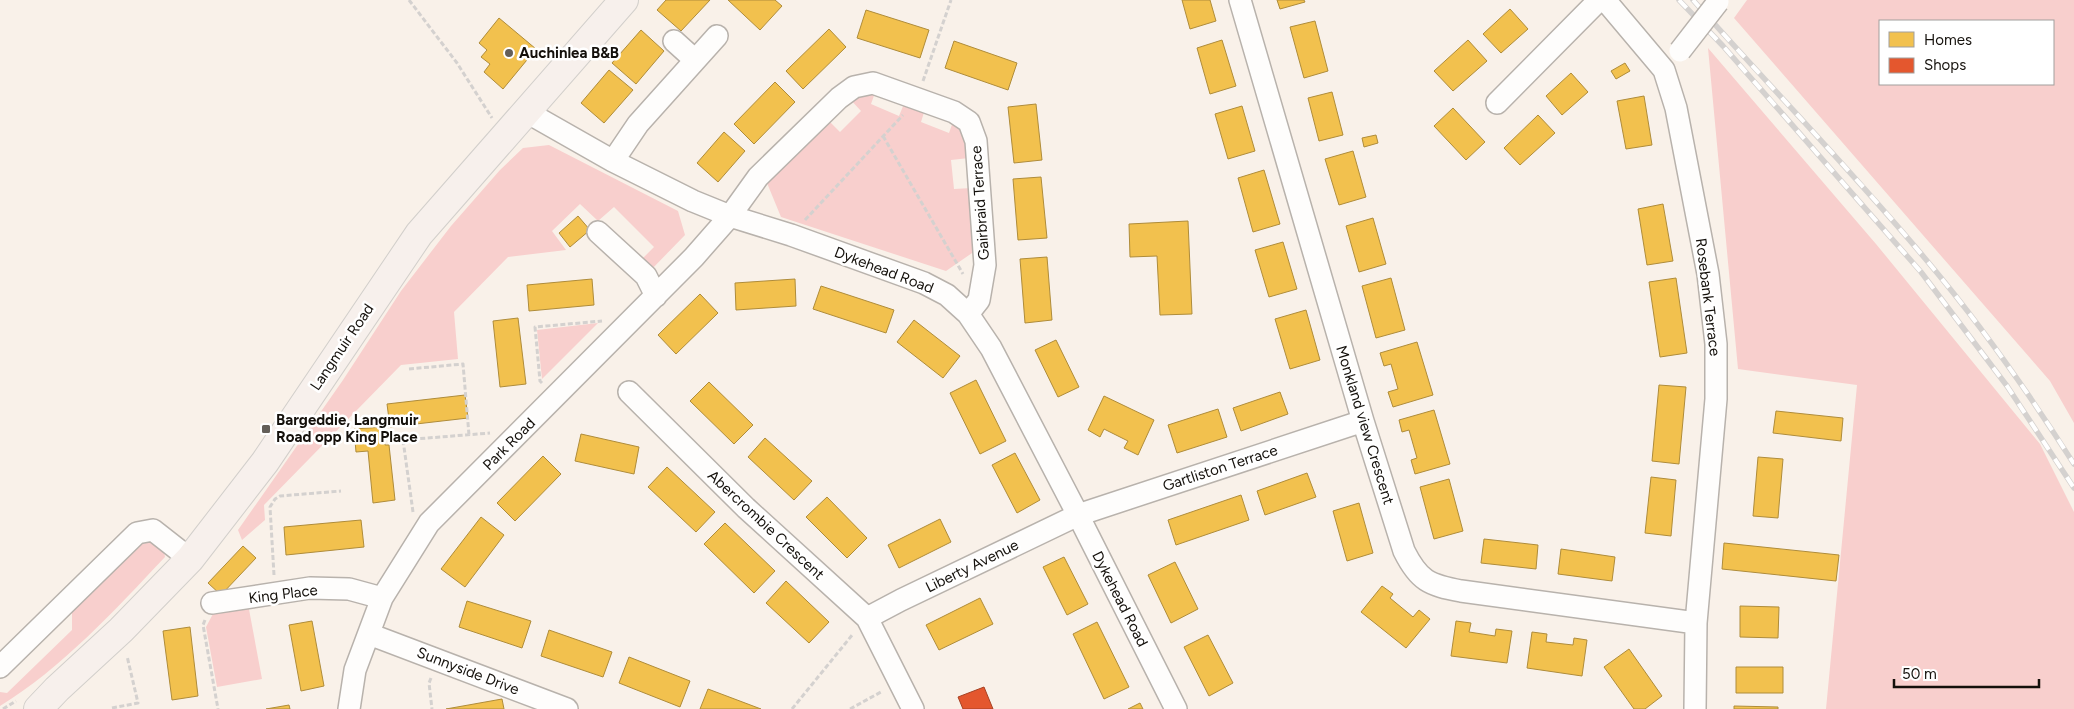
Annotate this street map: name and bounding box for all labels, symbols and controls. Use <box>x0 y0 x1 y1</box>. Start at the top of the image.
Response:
legend <box>1879 20 2054 85</box>
text: Homes <box>1924 31 1972 49</box>
place label: Auchinlea B&B <box>519 44 619 62</box>
marker: Auchinlea B&B <box>503 47 515 59</box>
text: Shops <box>1924 56 1966 74</box>
street label: Gairbraid Terrace <box>967 145 993 261</box>
street label: Rosebank Terrace <box>1692 237 1724 357</box>
street label: Dykehead Road <box>832 243 936 297</box>
street label: Langmuir Road <box>306 300 378 394</box>
street label: Monkland view Crescent <box>1332 343 1398 507</box>
place label: Bargeddie, Langmuir Road opp King Place <box>276 411 419 446</box>
street label: Park Road <box>479 414 539 474</box>
marker: Bargeddie, Langmuir Road opp King Place <box>260 423 272 435</box>
street label: Gartliston Terrace <box>1160 441 1280 495</box>
street label: Abercrombie Crescent <box>704 466 828 584</box>
street label: Liberty Avenue <box>923 536 1021 596</box>
street label: Dykehead Road <box>1088 548 1152 650</box>
street label: King Place <box>247 581 319 607</box>
street label: Sunnyside Drive <box>414 643 522 699</box>
scale bar <box>1894 656 2039 688</box>
text: 50 m <box>1902 665 1937 683</box>

